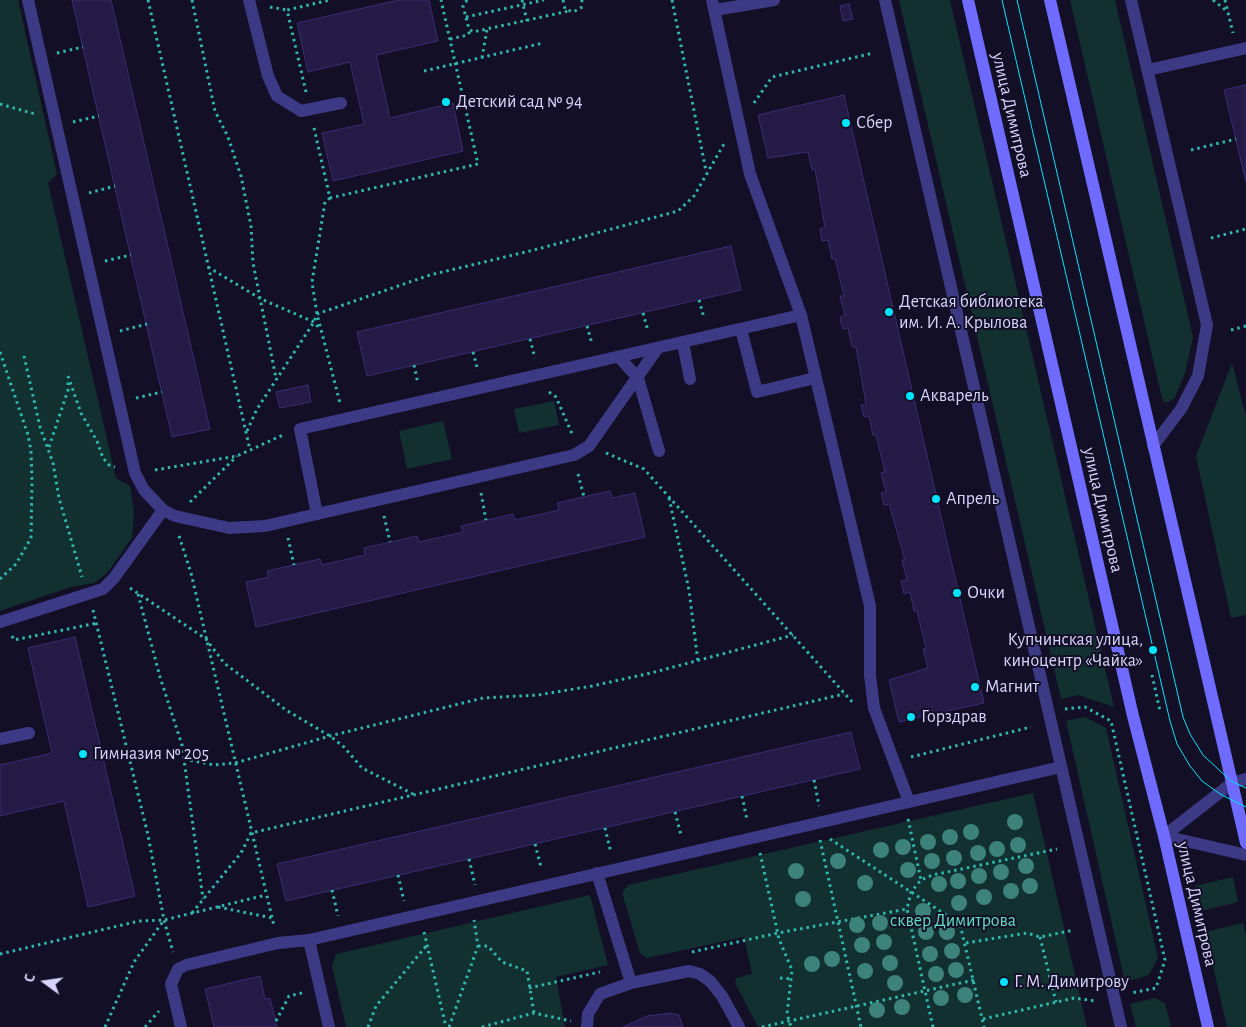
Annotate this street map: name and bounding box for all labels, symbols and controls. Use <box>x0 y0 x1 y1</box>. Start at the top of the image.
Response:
street label: улица Димитрова <box>987 50 1037 180</box>
place label: Детский сад № 94 <box>456 91 583 113</box>
marker: Детский сад № 94 <box>440 96 452 108</box>
place label: Сбер <box>856 112 893 134</box>
marker: Сбер <box>840 117 852 129</box>
place label: Детская библиотека им. И. А. Крылова <box>899 291 1044 334</box>
marker: Детская библиотека им. И. А. Крылова <box>883 306 895 318</box>
place label: Акварель <box>920 385 989 407</box>
marker: Акварель <box>904 390 916 402</box>
street label: улица Димитрова <box>1078 445 1128 575</box>
place label: Апрель <box>946 488 999 510</box>
marker: Апрель <box>930 493 942 505</box>
place label: Очки <box>967 582 1005 604</box>
marker: Очки <box>951 587 963 599</box>
place label: Купчинская улица, киноцентр «Чайка» <box>1003 629 1143 672</box>
marker: Купчинская улица, киноцентр «Чайка» <box>1147 644 1159 656</box>
place label: Магнит <box>985 676 1039 698</box>
marker: Магнит <box>969 681 981 693</box>
place label: Горздрав <box>921 706 987 728</box>
marker: Горздрав <box>905 711 917 723</box>
place label: Гимназия № 205 <box>93 743 209 765</box>
marker: Гимназия № 205 <box>77 748 89 760</box>
street label: улица Димитрова <box>1172 839 1222 969</box>
park label: сквер Димитрова <box>890 910 1016 932</box>
north arrow <box>20 957 70 1007</box>
place label: Г. М. Димитрову <box>1014 971 1129 993</box>
text: С <box>23 973 38 984</box>
marker: Г. М. Димитрову <box>998 976 1010 988</box>

